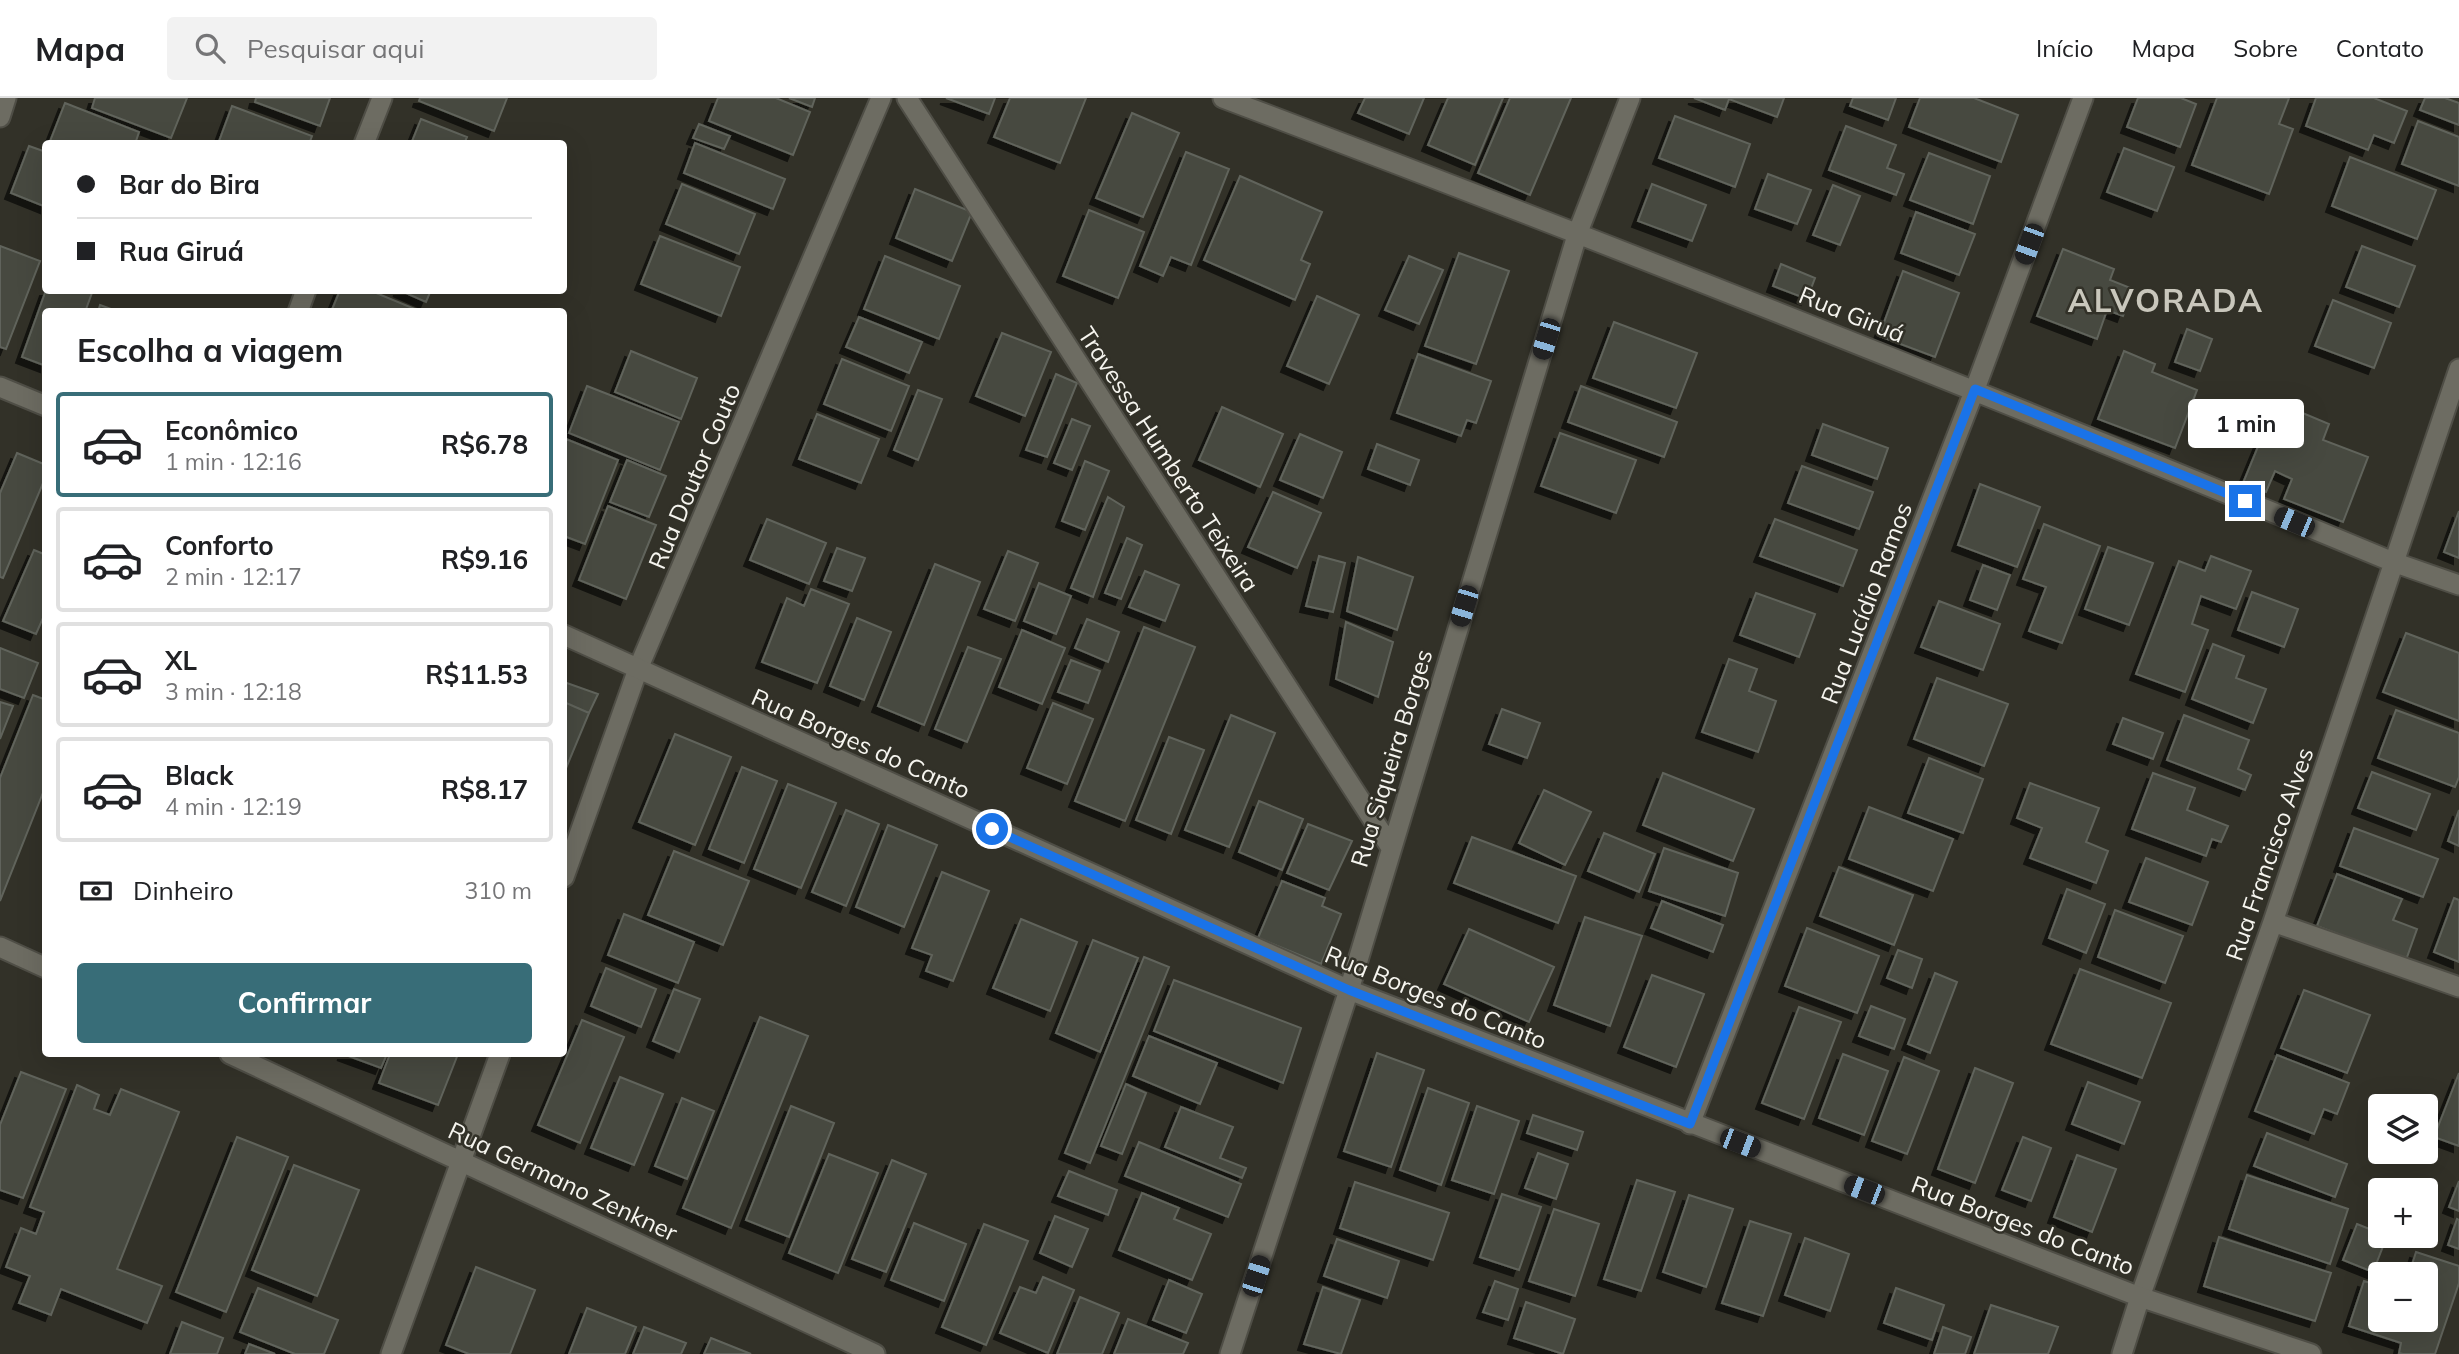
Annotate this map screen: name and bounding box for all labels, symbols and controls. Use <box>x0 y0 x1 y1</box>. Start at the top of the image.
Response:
search box <box>167 17 657 80</box>
text: Mapa <box>35 28 125 69</box>
icon: search <box>191 29 229 67</box>
text: Pesquisar aqui <box>247 32 424 65</box>
text: Início <box>2036 33 2093 63</box>
text: Mapa <box>2131 33 2195 63</box>
text: Sobre <box>2233 33 2298 63</box>
text: Contato <box>2336 33 2424 63</box>
text: Bar do Bira <box>119 168 260 201</box>
car <box>2012 221 2047 267</box>
text: Rua Giruá <box>119 235 244 268</box>
street label: Rua Giruá <box>1795 279 1909 349</box>
district label: ALVORADA <box>2068 280 2264 320</box>
car <box>1530 316 1563 362</box>
street label: Travessa Humberto Teixeira <box>1072 321 1266 597</box>
text: Escolha a viagem <box>77 330 343 370</box>
street label: Rua Doutor Couto <box>641 379 747 573</box>
callout: 1 min <box>2187 400 2303 448</box>
text: 1 min <box>2216 409 2276 438</box>
icon: car <box>81 413 144 476</box>
text: Econômico <box>165 414 298 447</box>
text: R$6.78 <box>441 428 528 461</box>
text: 1 min · 12:16 <box>165 447 302 476</box>
route end <box>2229 485 2261 517</box>
street label: Rua Lucídio Ramos <box>1814 498 1918 708</box>
car <box>2271 504 2318 540</box>
icon: car <box>81 528 144 591</box>
text: Conforto <box>165 529 274 562</box>
text: R$9.16 <box>441 543 528 576</box>
text: 2 min · 12:17 <box>165 562 302 591</box>
car <box>1448 583 1481 629</box>
icon: car <box>81 643 144 706</box>
text: XL <box>165 644 197 677</box>
street label: Rua Siqueira Borges <box>1344 646 1438 870</box>
text: R$11.53 <box>425 658 528 691</box>
text: 3 min · 12:18 <box>165 677 302 706</box>
street label: Rua Borges do Canto <box>747 681 975 805</box>
street label: Rua Francisco Alves <box>2218 743 2320 965</box>
icon: car <box>81 758 144 821</box>
text: Black <box>165 759 233 792</box>
text: R$8.17 <box>441 773 528 806</box>
text: 4 min · 12:19 <box>165 792 302 821</box>
route start <box>976 813 1008 845</box>
icon: cash <box>77 872 115 910</box>
text: Dinheiro <box>133 874 234 907</box>
text: 310 m <box>464 876 532 905</box>
street label: Rua Borges do Canto <box>1321 939 1551 1055</box>
button: Confirmar <box>77 963 532 1043</box>
map controls <box>2368 1094 2438 1332</box>
button: layers <box>2368 1094 2438 1164</box>
street label: Rua Germano Zenkner <box>444 1115 683 1247</box>
car <box>1717 1126 1764 1160</box>
street label: Rua Borges do Canto <box>1907 1169 2139 1281</box>
car <box>1841 1173 1888 1207</box>
button: + <box>2368 1178 2438 1248</box>
car <box>1240 1253 1273 1299</box>
button: − <box>2368 1262 2438 1332</box>

